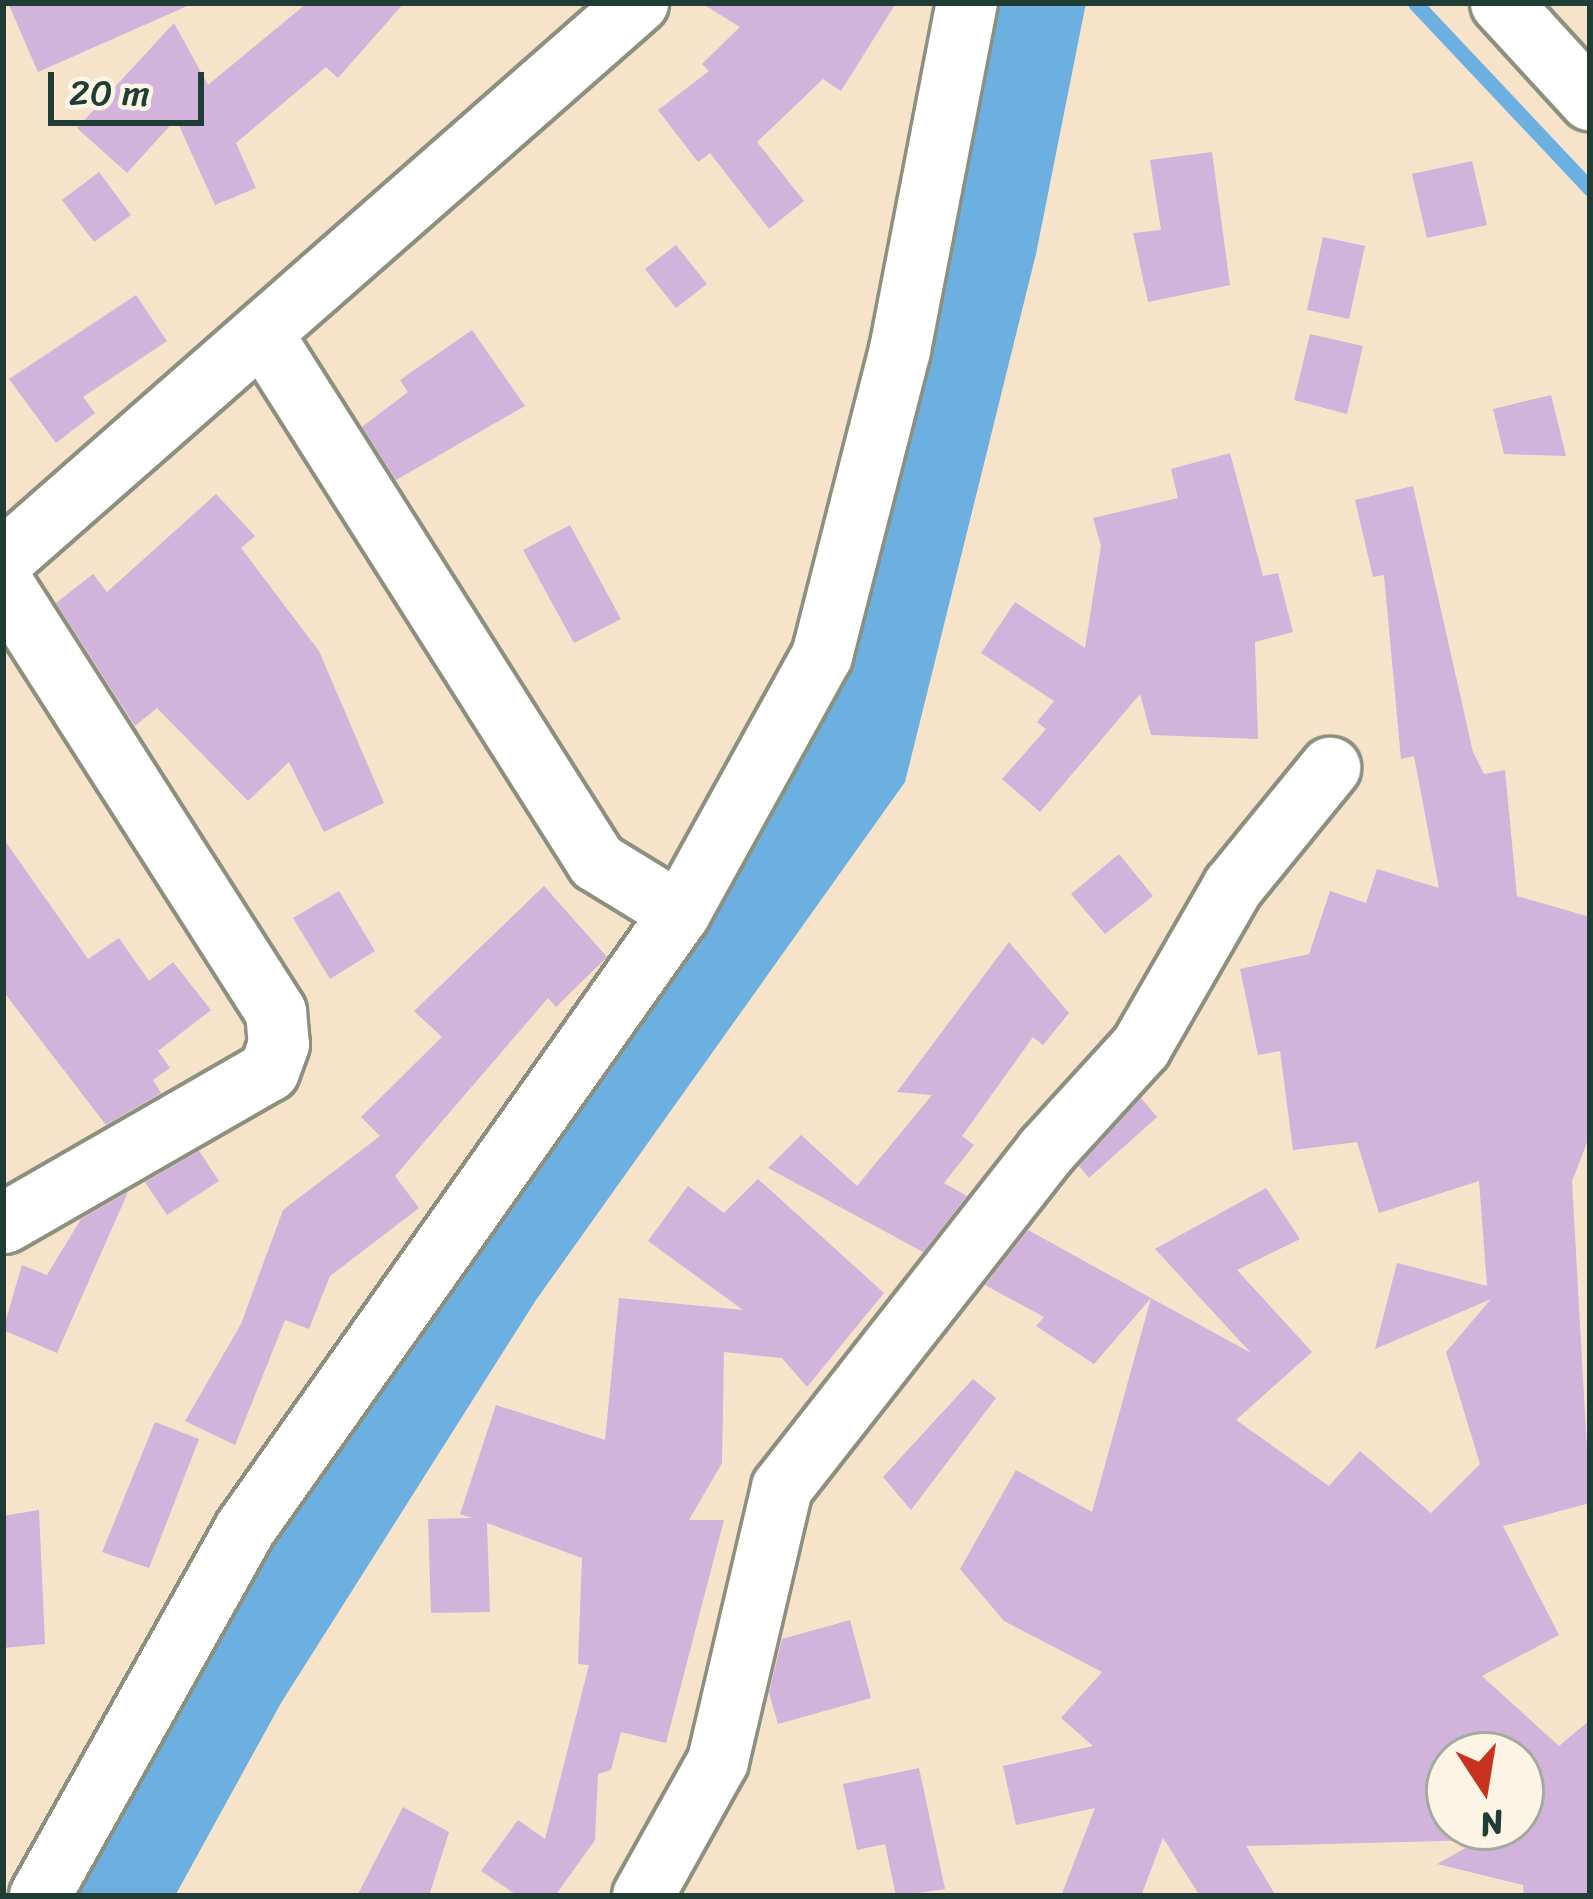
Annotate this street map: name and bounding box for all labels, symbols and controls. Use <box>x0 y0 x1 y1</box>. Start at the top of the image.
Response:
scale bar <box>54 48 210 122</box>
text: 20 m <box>69 61 150 125</box>
north arrow <box>1425 1731 1545 1851</box>
text: N <box>1475 1793 1509 1854</box>

